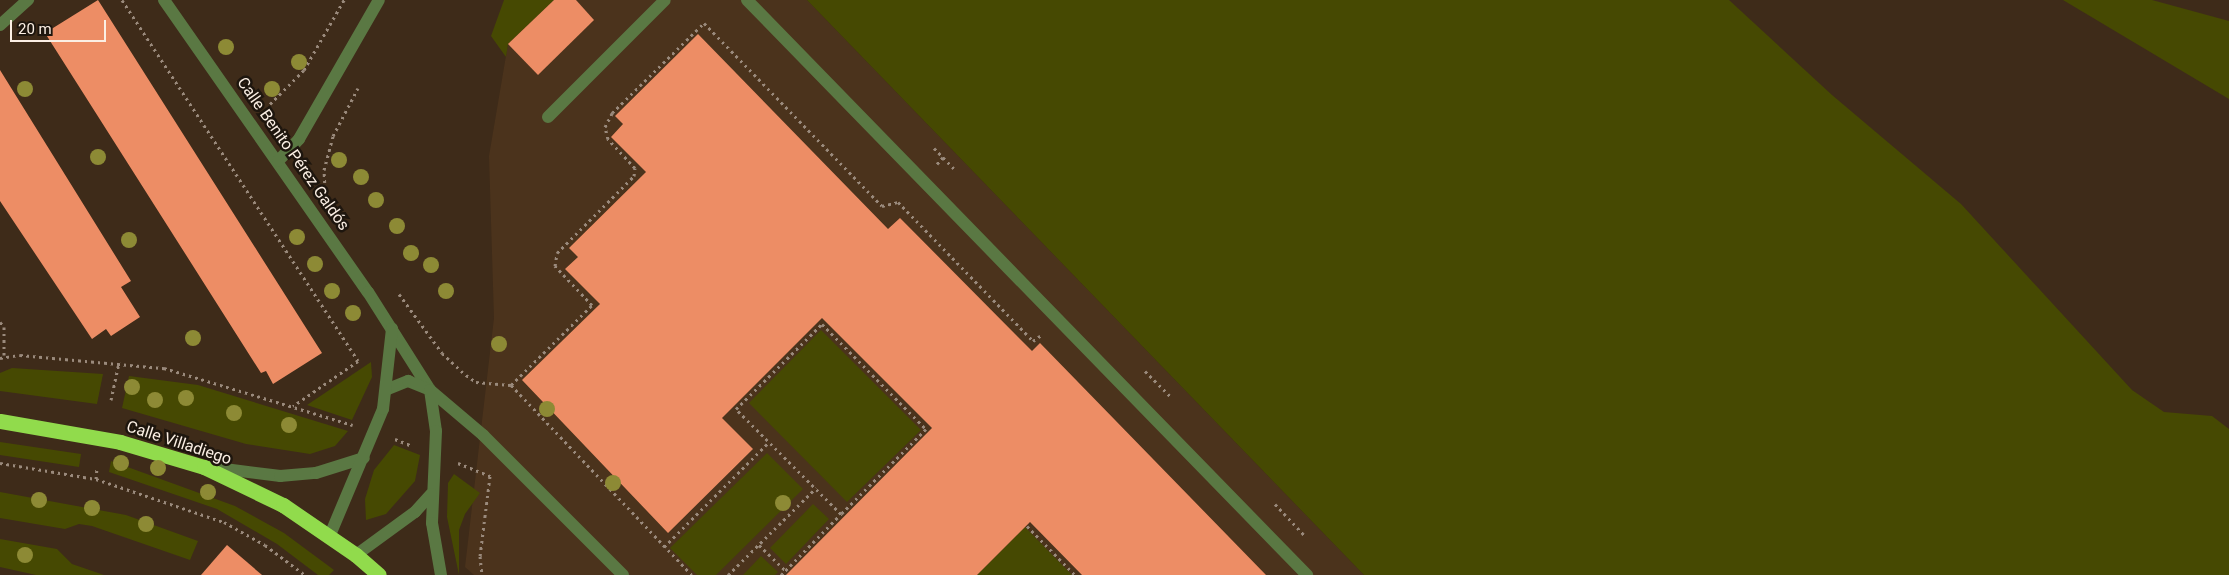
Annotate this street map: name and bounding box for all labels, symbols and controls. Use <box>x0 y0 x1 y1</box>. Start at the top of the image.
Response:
scale bar <box>12 10 109 42</box>
text: 20 m <box>18 20 52 38</box>
street label: Calle Benito Pérez Galdós <box>233 74 353 234</box>
street label: Calle Villadiego <box>124 417 234 469</box>

